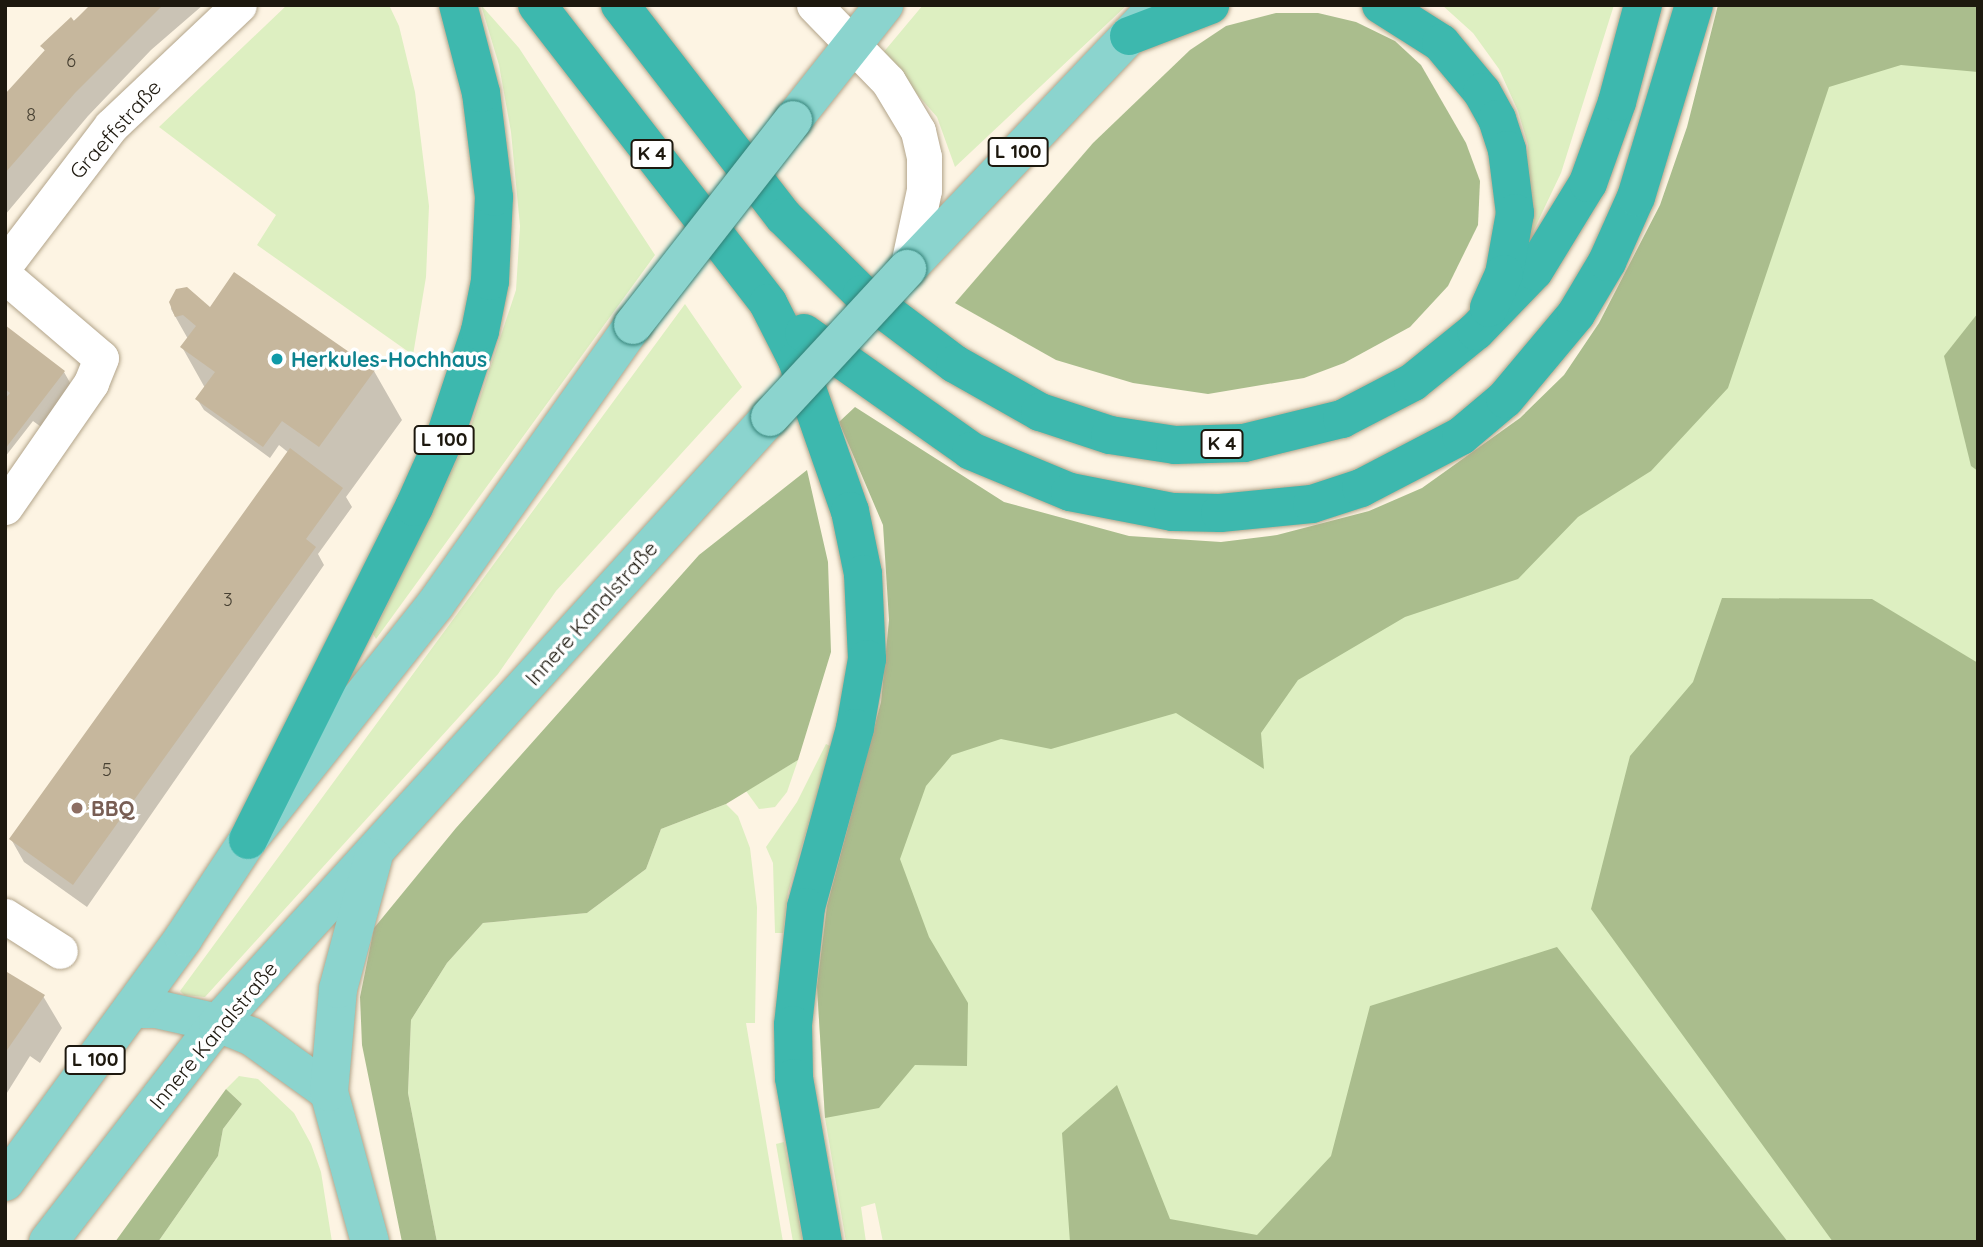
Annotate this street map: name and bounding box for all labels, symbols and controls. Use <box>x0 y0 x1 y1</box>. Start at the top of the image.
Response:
house number: 6 <box>66 50 76 72</box>
street label: Graeffstraße <box>64 74 166 184</box>
house number: 8 <box>26 104 36 126</box>
road number: L 100 <box>986 136 1050 168</box>
road number: K 4 <box>629 138 675 170</box>
place label: Herkules-Hochhaus <box>291 346 487 372</box>
marker: Herkules-Hochhaus <box>269 351 285 367</box>
road number: L 100 <box>412 424 476 456</box>
road number: K 4 <box>1199 428 1245 460</box>
street label: Innere Kanalstraße <box>520 536 662 690</box>
house number: 3 <box>223 589 233 611</box>
house number: 5 <box>102 759 112 781</box>
place label: BBQ <box>91 795 134 821</box>
marker: BBQ <box>69 800 85 816</box>
street label: Innere Kanalstraße <box>144 956 282 1114</box>
road number: L 100 <box>64 1044 126 1076</box>

